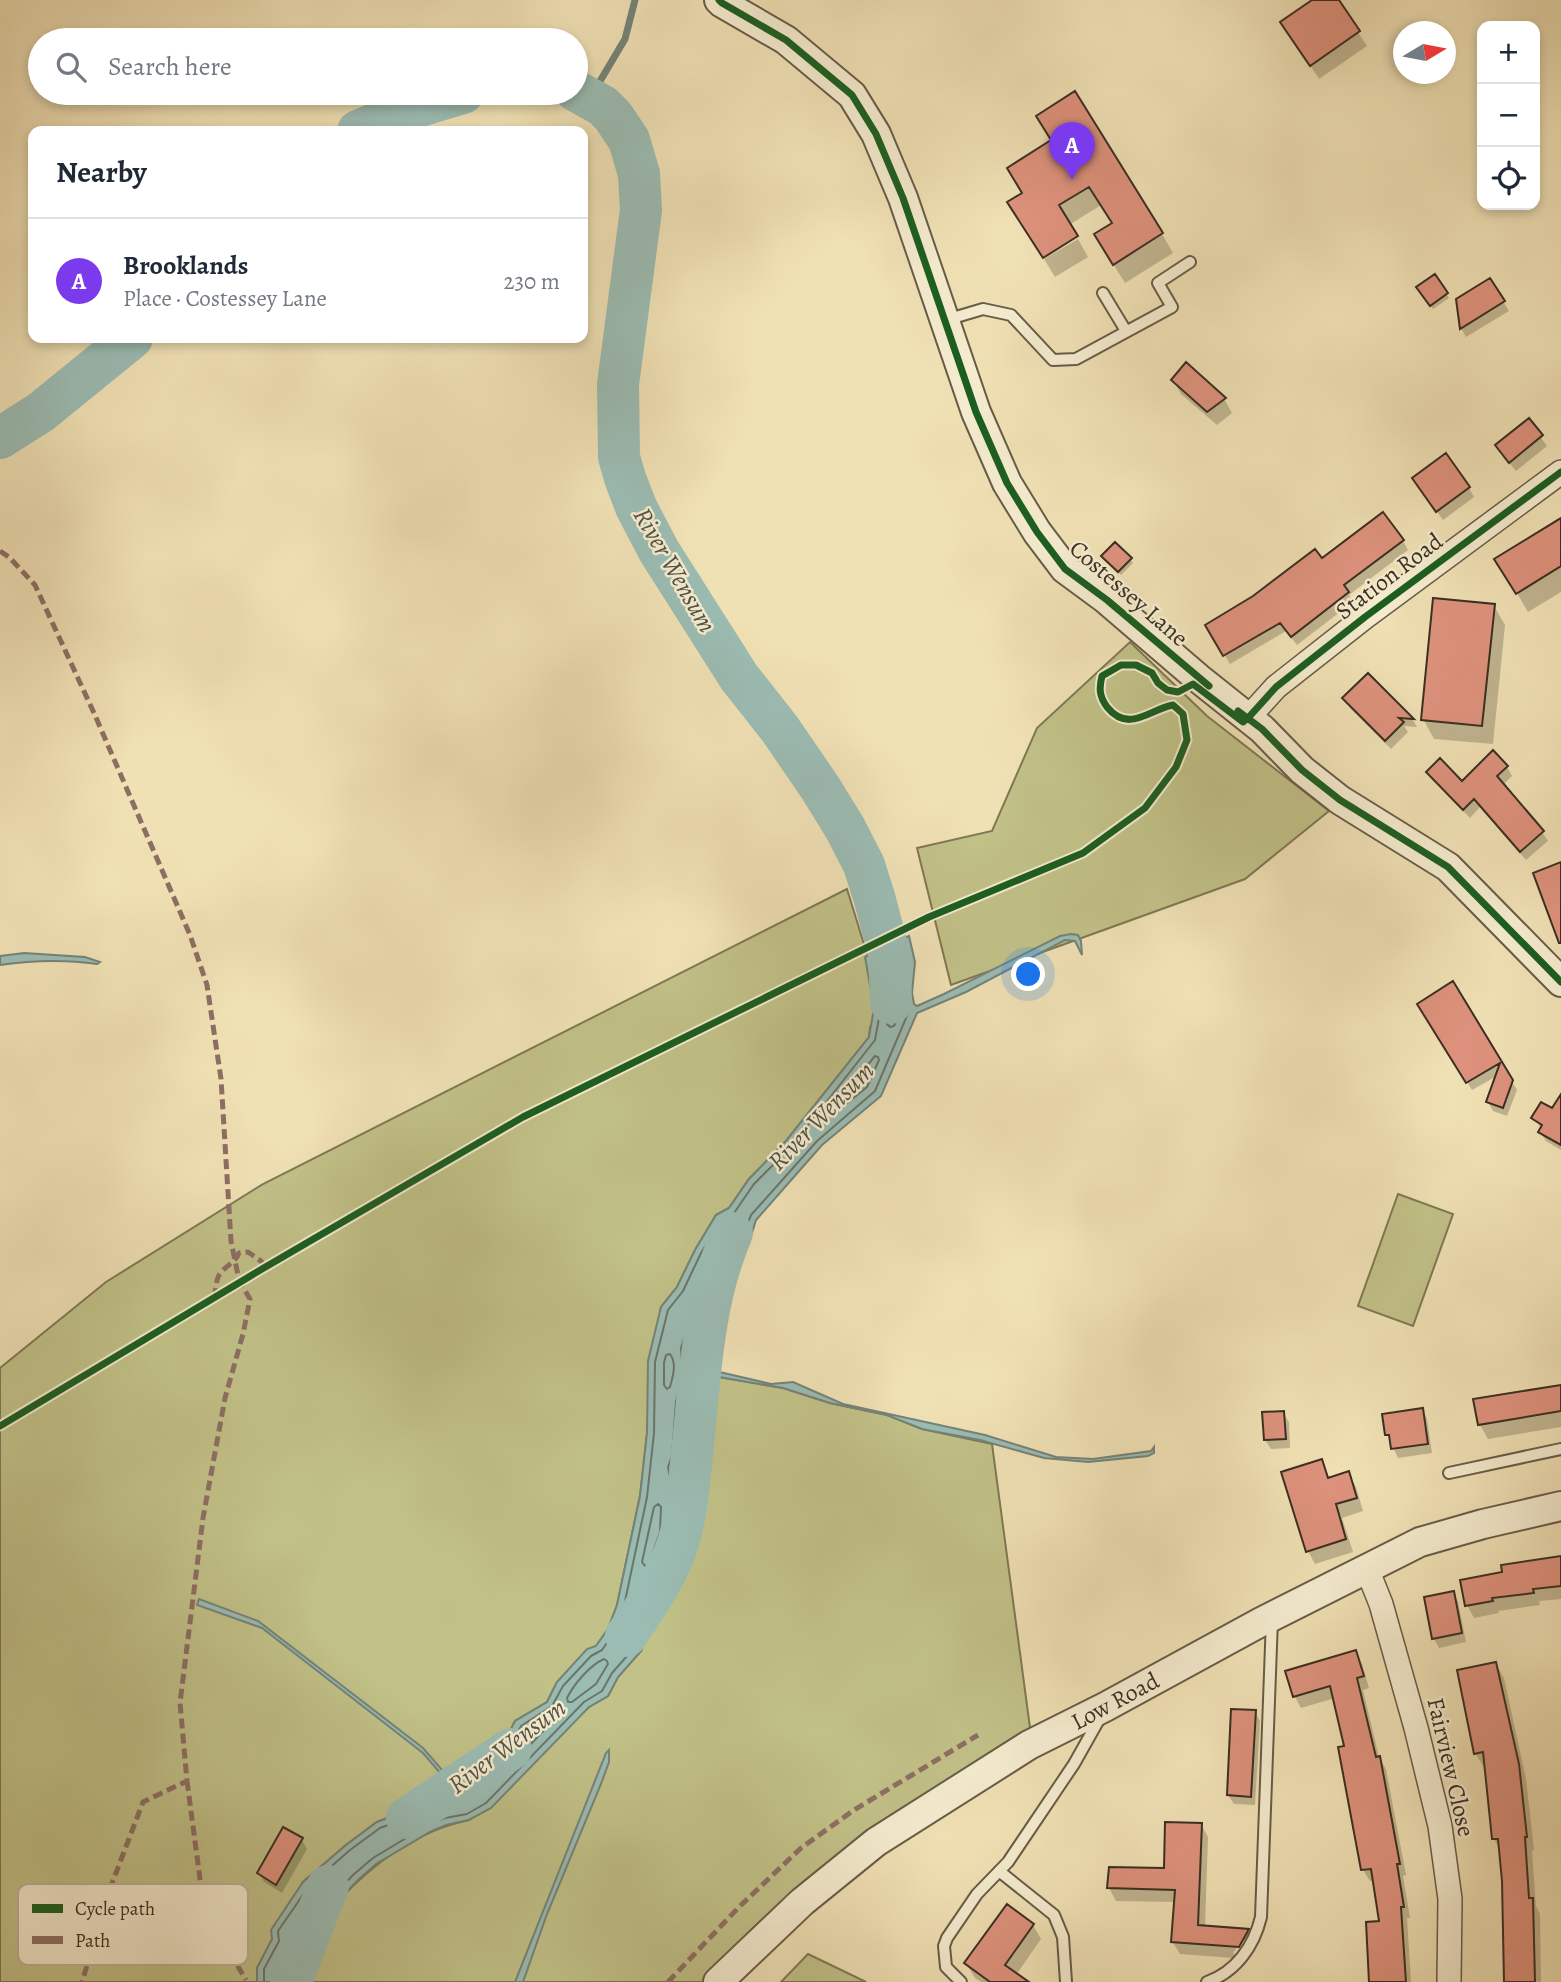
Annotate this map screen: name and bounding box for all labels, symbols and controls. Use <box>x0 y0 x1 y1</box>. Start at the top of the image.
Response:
north arrow <box>1393 21 1456 84</box>
map controls <box>1477 21 1540 210</box>
button: + <box>1477 21 1540 84</box>
search box <box>28 28 588 105</box>
icon: search <box>52 48 90 86</box>
text: Search here <box>108 49 232 84</box>
button: − <box>1477 84 1540 147</box>
pin: A <box>1049 122 1095 180</box>
button: locate <box>1477 147 1540 210</box>
text: Nearby <box>56 152 147 192</box>
text: Brooklands <box>123 248 248 283</box>
text: A <box>72 266 86 297</box>
text: 230 m <box>504 266 560 297</box>
text: Place · Costessey Lane <box>123 283 327 314</box>
water label: River Wensum <box>625 501 725 639</box>
street label: Station Road <box>1329 525 1449 627</box>
street label: Costessey Lane <box>1063 533 1195 653</box>
your location <box>1011 957 1045 991</box>
water label: River Wensum <box>760 1054 882 1178</box>
street label: Low Road <box>1065 1664 1165 1738</box>
water label: River Wensum <box>441 1690 573 1802</box>
street label: Fairview Close <box>1419 1694 1483 1840</box>
legend <box>18 1884 248 1965</box>
text: Cycle path <box>75 1896 155 1922</box>
text: Path <box>75 1928 110 1954</box>

